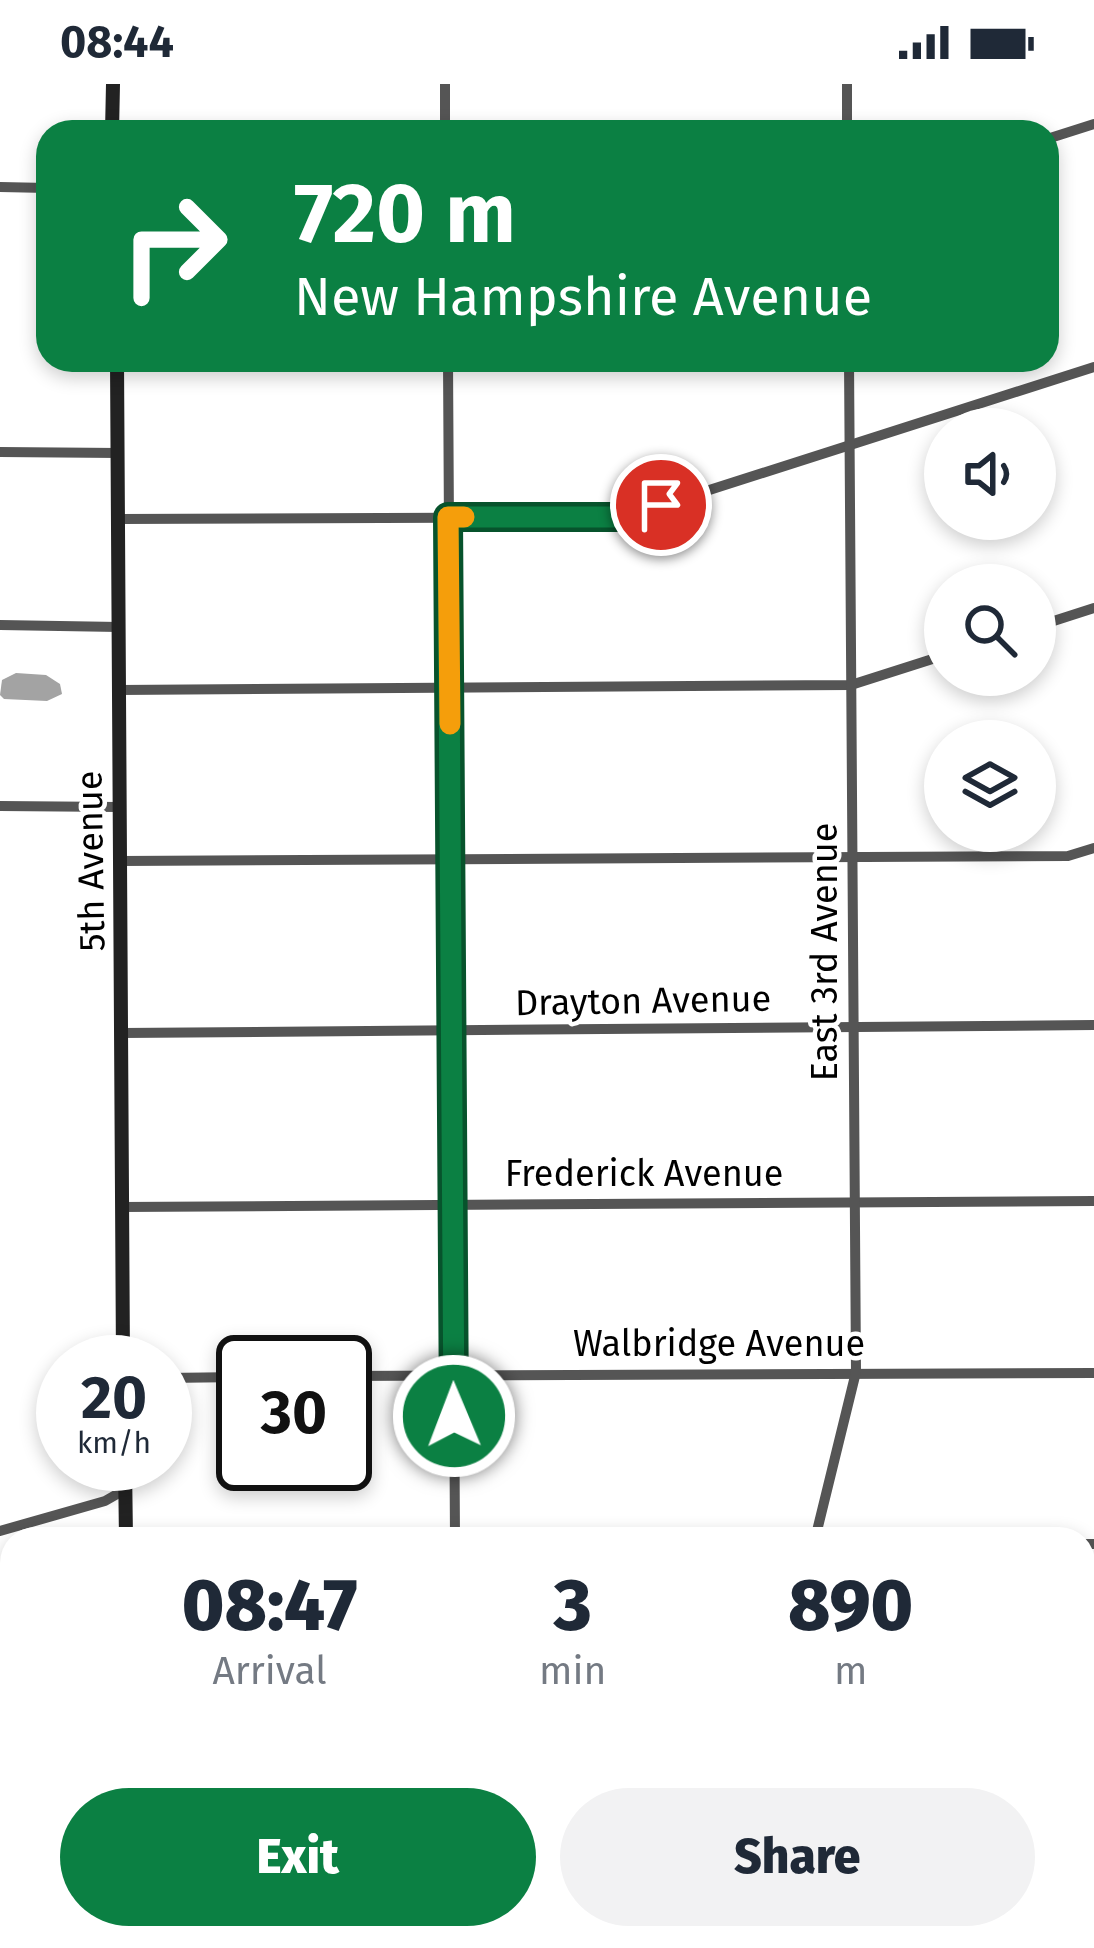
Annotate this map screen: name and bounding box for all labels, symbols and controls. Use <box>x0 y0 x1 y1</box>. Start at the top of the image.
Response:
text: 08:44 <box>60 15 174 69</box>
text: 720 m <box>294 163 516 264</box>
icon: right <box>96 168 252 324</box>
text: New Hampshire Avenue <box>294 265 872 329</box>
map controls <box>924 408 1056 852</box>
button: sound <box>924 408 1056 540</box>
pin <box>610 454 712 556</box>
icon: arrive <box>628 472 694 538</box>
button: search <box>924 564 1056 696</box>
button: layers <box>924 720 1056 852</box>
street label: 5th Avenue <box>67 770 115 952</box>
street label: East 3rd Avenue <box>803 823 847 1081</box>
street label: Drayton Avenue <box>515 977 771 1025</box>
street label: Frederick Avenue <box>505 1152 783 1196</box>
street label: Walbridge Avenue <box>573 1322 865 1366</box>
speed limit sign: 30 <box>216 1335 372 1491</box>
position arrow <box>391 1353 517 1479</box>
text: 20 <box>81 1362 147 1434</box>
text: km/h <box>77 1425 151 1461</box>
text: 08:47 <box>182 1563 357 1649</box>
text: 3 <box>554 1563 592 1649</box>
text: 890 <box>788 1563 913 1649</box>
text: Arrival <box>212 1648 327 1694</box>
text: min <box>539 1648 606 1694</box>
text: m <box>834 1648 867 1694</box>
button: Exit <box>60 1788 536 1926</box>
button: Share <box>560 1788 1035 1926</box>

